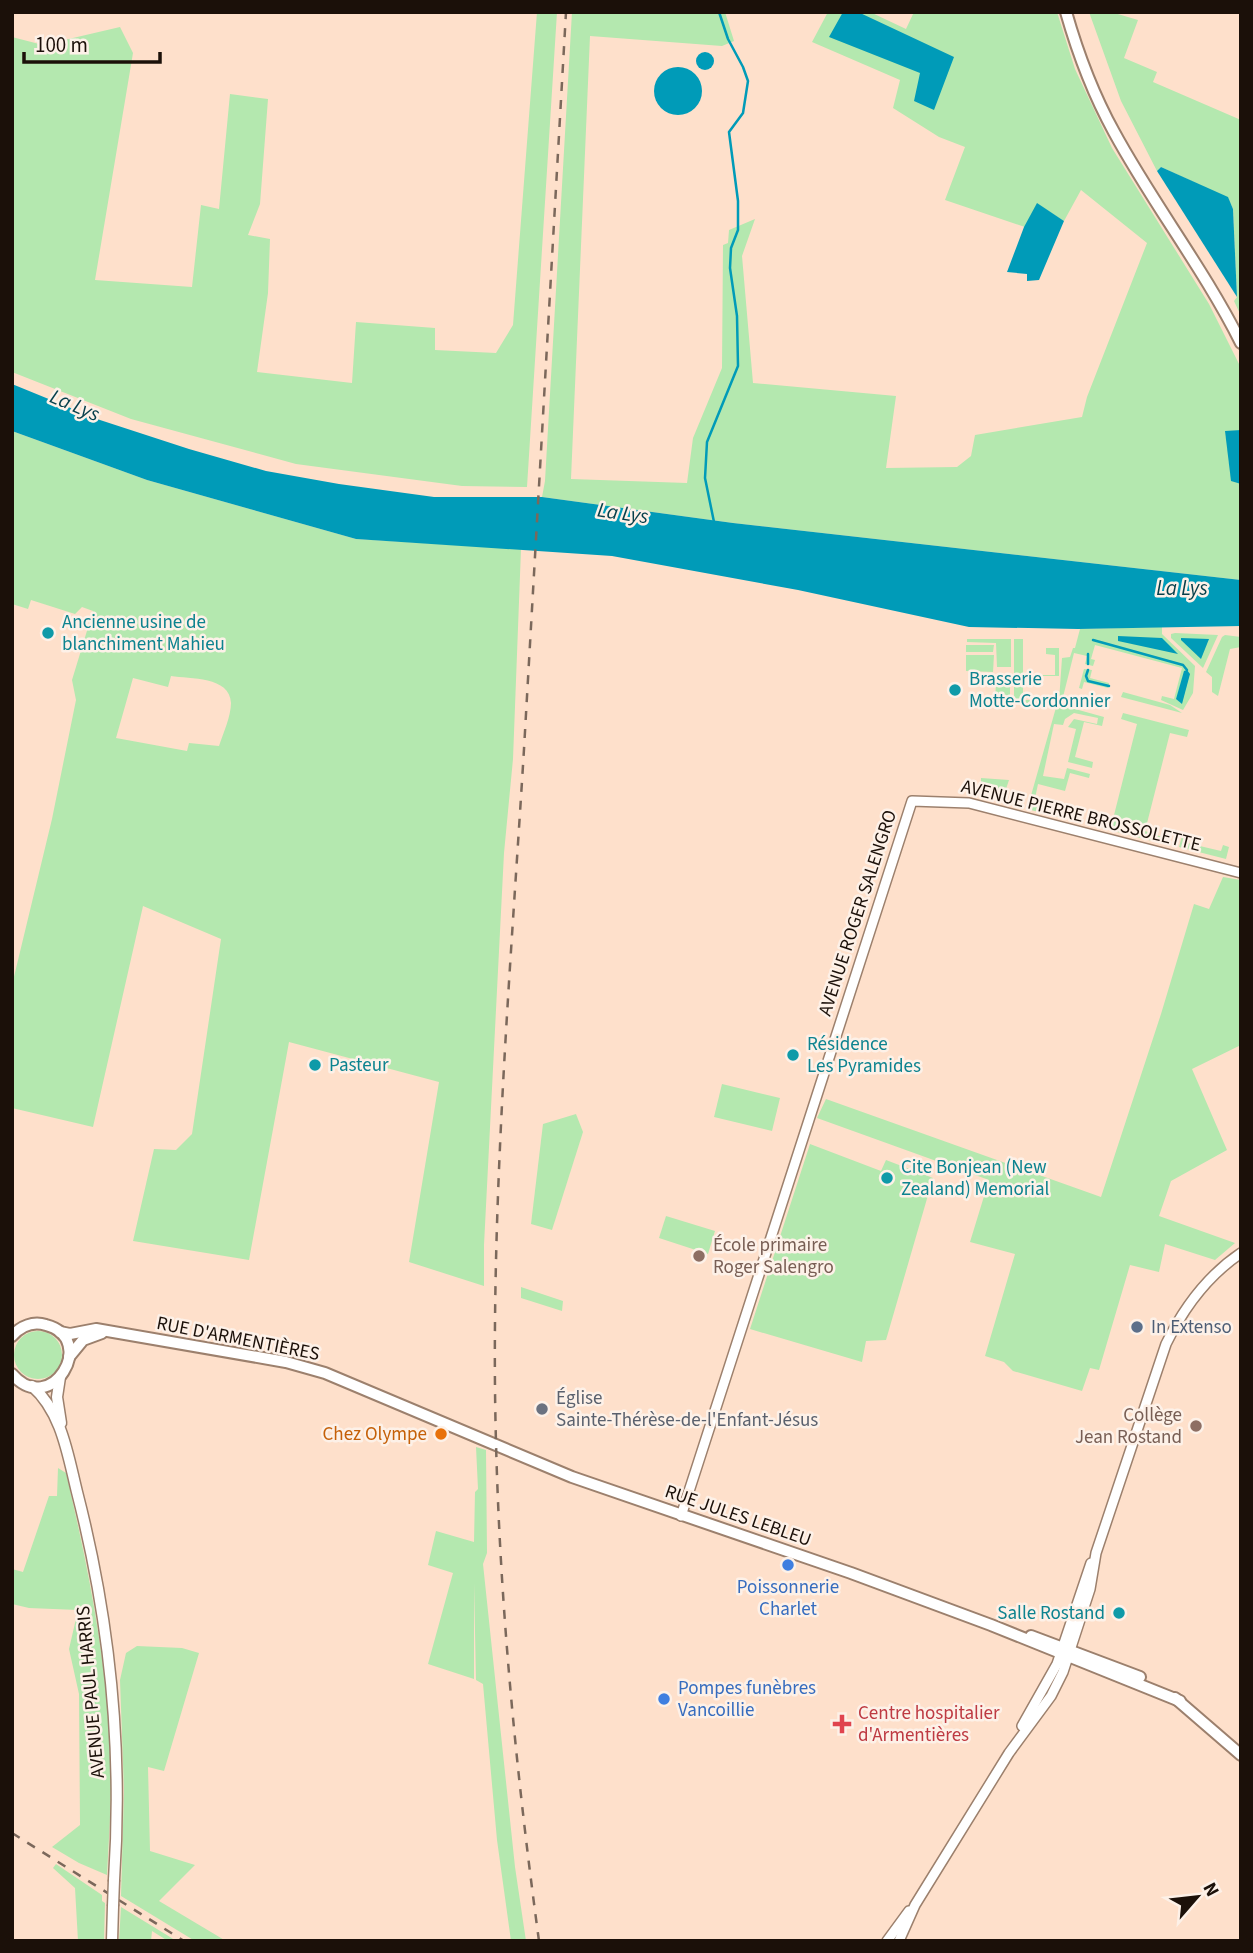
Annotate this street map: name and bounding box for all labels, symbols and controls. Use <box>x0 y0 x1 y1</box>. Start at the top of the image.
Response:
scale bar <box>24 21 161 65</box>
text: 100 m <box>35 30 88 60</box>
water label: La Lys <box>45 381 105 429</box>
water label: La Lys <box>595 495 651 531</box>
water label: La Lys <box>1156 573 1208 603</box>
place label: Ancienne usine de blanchiment Mahieu <box>62 609 225 658</box>
marker: Ancienne usine de blanchiment Mahieu <box>40 625 56 641</box>
place label: Brasserie Motte-Cordonnier <box>969 666 1111 715</box>
marker: Brasserie Motte-Cordonnier <box>947 682 963 698</box>
street label: AVENUE PIERRE BROSSOLETTE <box>958 773 1204 859</box>
street label: AVENUE ROGER SALENGRO <box>812 807 904 1019</box>
place label: Résidence Les Pyramides <box>807 1031 921 1080</box>
marker: Résidence Les Pyramides <box>785 1047 801 1063</box>
place label: Pasteur <box>329 1052 389 1079</box>
marker: Pasteur <box>307 1057 323 1073</box>
place label: Cite Bonjean (New Zealand) Memorial <box>901 1154 1050 1203</box>
marker: Cite Bonjean (New Zealand) Memorial <box>879 1170 895 1186</box>
place label: École primaire Roger Salengro <box>713 1232 834 1281</box>
marker: École primaire Roger Salengro <box>691 1248 707 1264</box>
street label: RUE D'ARMENTIÈRES <box>154 1310 322 1368</box>
place label: In Extenso <box>1151 1314 1232 1341</box>
marker: In Extenso <box>1129 1319 1145 1335</box>
place label: Église Sainte-Thérèse-de-l'Enfant-Jésus <box>556 1385 818 1434</box>
marker: Église Sainte-Thérèse-de-l'Enfant-Jésus <box>534 1401 550 1417</box>
place label: Collège Jean Rostand <box>1075 1402 1182 1451</box>
marker: Collège Jean Rostand <box>1188 1418 1204 1434</box>
place label: Chez Olympe <box>322 1421 427 1448</box>
marker: Chez Olympe <box>433 1426 449 1442</box>
street label: RUE JULES LEBLEU <box>661 1478 815 1554</box>
marker: Poissonnerie Charlet <box>780 1557 796 1573</box>
place label: Poissonnerie Charlet <box>737 1574 839 1623</box>
place label: Salle Rostand <box>997 1600 1105 1627</box>
street label: AVENUE PAUL HARRIS <box>70 1605 112 1779</box>
marker: Salle Rostand <box>1111 1605 1127 1621</box>
place label: Pompes funèbres Vancoillie <box>678 1675 816 1724</box>
marker: Pompes funèbres Vancoillie <box>656 1691 672 1707</box>
place label: Centre hospitalier d'Armentières <box>858 1700 1000 1749</box>
marker: Centre hospitalier d'Armentières <box>832 1714 852 1734</box>
north arrow <box>1162 1862 1232 1932</box>
text: N <box>1196 1878 1226 1902</box>

